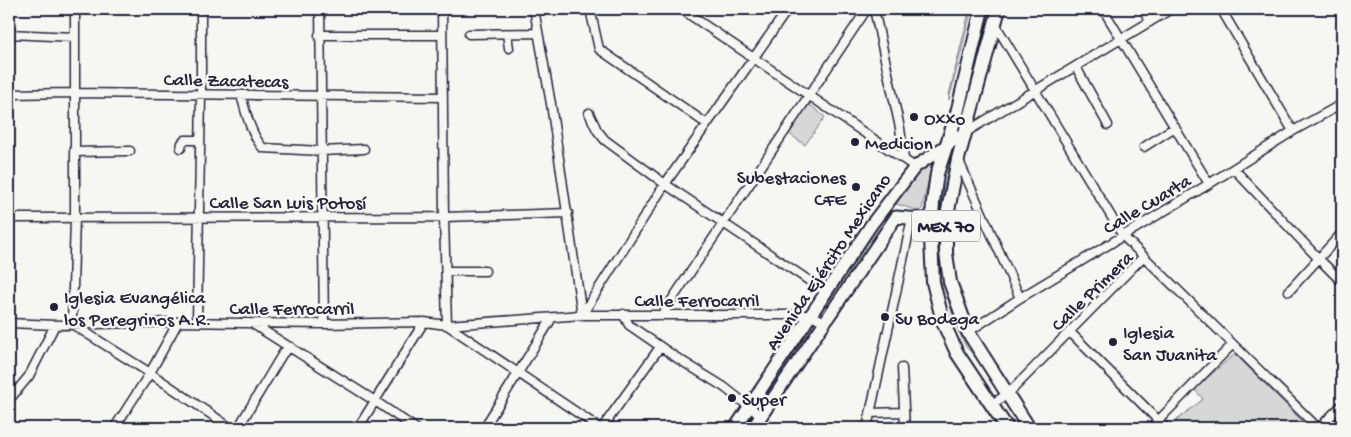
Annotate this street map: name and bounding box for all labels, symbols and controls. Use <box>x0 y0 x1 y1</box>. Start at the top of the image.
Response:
street label: Calle Zacatecas <box>163 70 290 95</box>
place label: Oxxo <box>924 109 965 132</box>
marker: Oxxo <box>908 111 920 123</box>
place label: Medicion <box>865 134 933 157</box>
marker: Medicion <box>849 136 861 148</box>
place label: Subestaciones CFE <box>737 168 847 213</box>
street label: Avenida Ejército Mexicano <box>762 170 898 356</box>
street label: Calle Cuarta <box>1100 170 1197 241</box>
marker: Subestaciones CFE <box>850 181 862 193</box>
street label: Calle San Luis Potosí <box>210 193 367 216</box>
road number: MEX 70 <box>912 210 980 242</box>
street label: Calle Primera <box>1048 247 1140 337</box>
place label: Iglesia Evangélica los Peregrinos A.R. <box>64 288 212 333</box>
street label: Calle Ferrocarril <box>634 291 760 314</box>
street label: Calle Ferrocarril <box>229 299 355 322</box>
marker: Iglesia Evangélica los Peregrinos A.R. <box>48 301 60 313</box>
place label: Su Bodega <box>895 309 981 332</box>
marker: Su Bodega <box>879 311 891 323</box>
place label: Iglesia San Juanita <box>1123 323 1218 368</box>
marker: Iglesia San Juanita <box>1107 336 1119 348</box>
place label: Super <box>742 390 788 413</box>
marker: Super <box>726 392 738 404</box>

